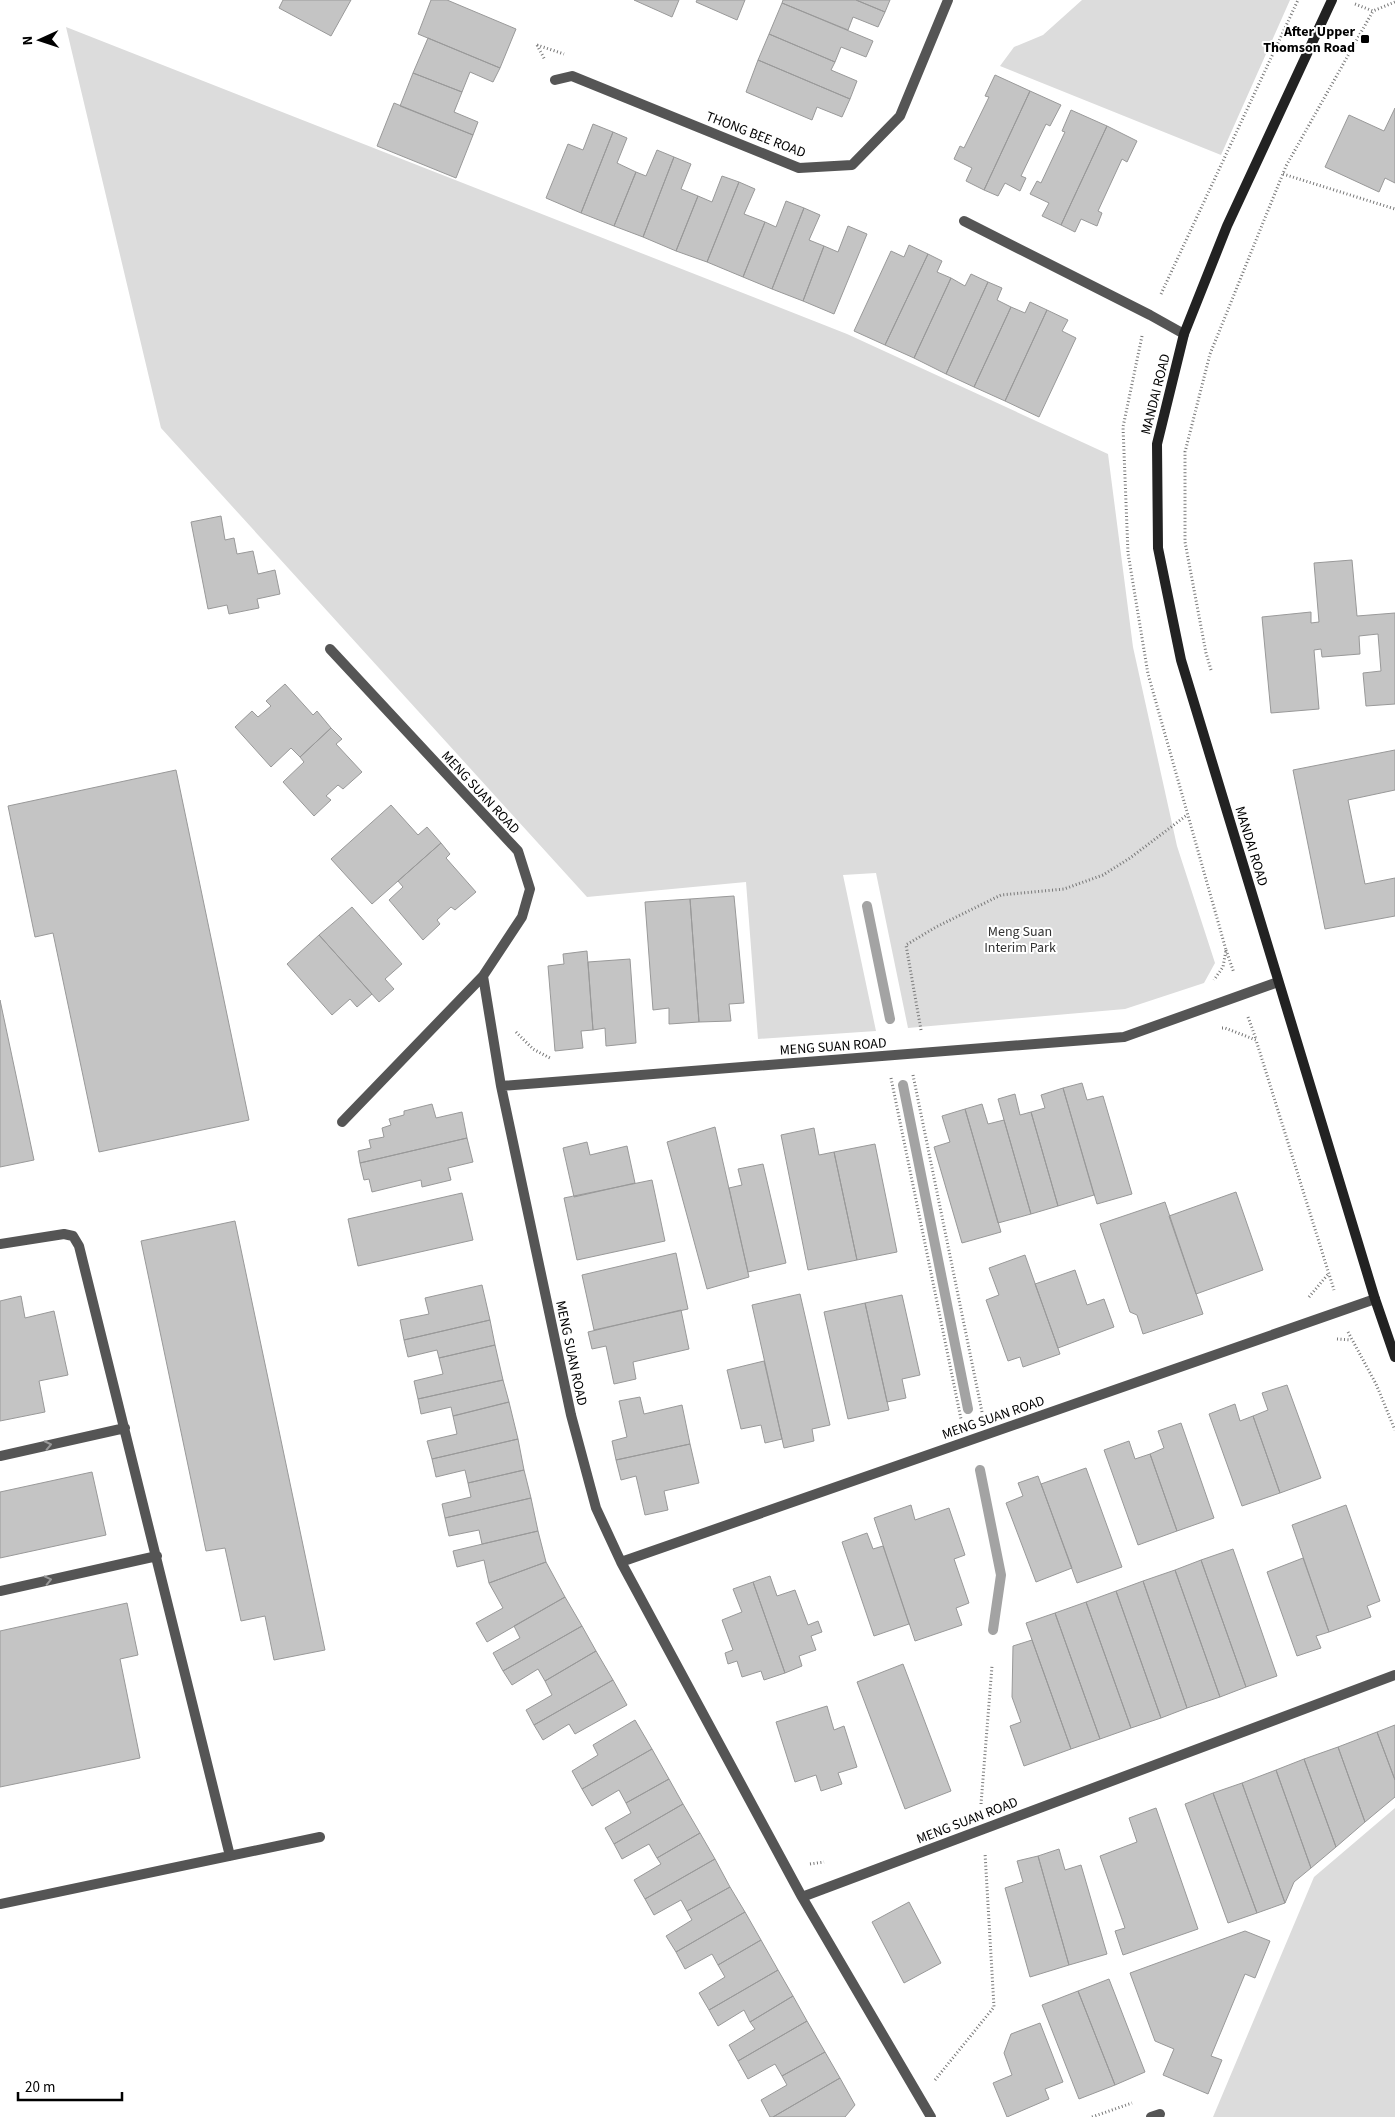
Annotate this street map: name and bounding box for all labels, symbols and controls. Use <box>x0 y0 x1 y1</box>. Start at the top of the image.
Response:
north arrow <box>15 15 65 65</box>
place label: After Upper Thomson Road <box>1263 22 1355 58</box>
marker: After Upper Thomson Road <box>1359 33 1371 45</box>
text: N <box>18 35 38 46</box>
street label: THONG BEE ROAD <box>703 107 808 163</box>
street label: MANDAI ROAD <box>1136 352 1176 437</box>
street label: MENG SUAN ROAD <box>436 747 524 839</box>
street label: MANDAI ROAD <box>1229 804 1273 889</box>
park label: Meng Suan Interim Park <box>984 922 1056 958</box>
street label: MENG SUAN ROAD <box>779 1033 887 1061</box>
street label: MENG SUAN ROAD <box>550 1299 592 1408</box>
street label: MENG SUAN ROAD <box>939 1391 1047 1445</box>
one-way arrow <box>43 1440 52 1451</box>
one-way arrow <box>43 1575 52 1586</box>
street label: MENG SUAN ROAD <box>914 1792 1021 1849</box>
scale bar <box>18 2070 121 2102</box>
text: 20 m <box>25 2077 55 2098</box>

